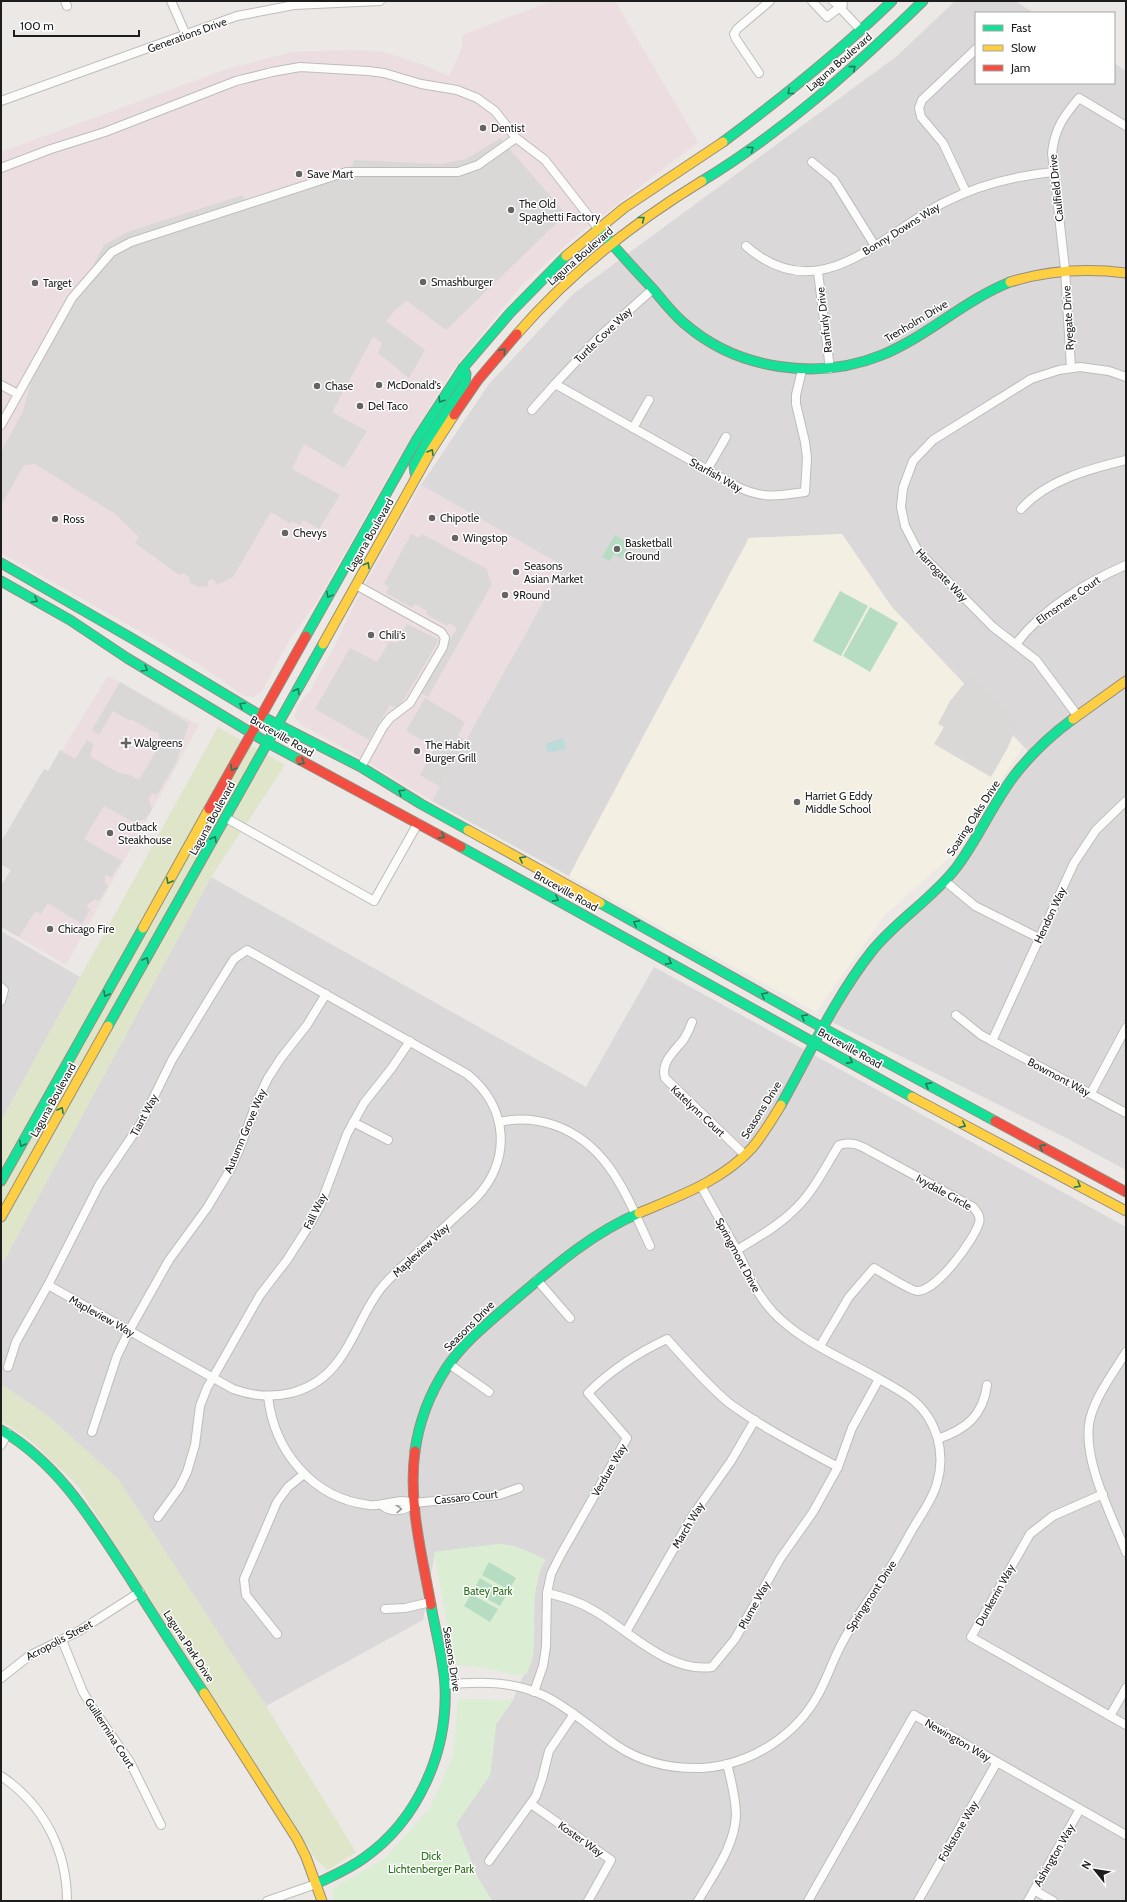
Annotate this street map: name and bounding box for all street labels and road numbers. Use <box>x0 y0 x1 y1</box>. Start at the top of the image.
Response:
street label: Generations Drive <box>145 14 229 56</box>
street label: Laguna Boulevard <box>803 30 875 94</box>
street label: Caulfield Drive <box>1045 153 1067 222</box>
street label: Bonny Downs Way <box>860 199 943 258</box>
street label: Laguna Boulevard <box>544 224 616 288</box>
street label: Ryegate Drive <box>1059 285 1077 351</box>
street label: Ranfurly Drive <box>813 286 835 354</box>
street label: Trenholm Drive <box>882 296 951 345</box>
street label: Turtle Cove Way <box>571 304 635 366</box>
street label: Starfish Way <box>687 455 745 495</box>
street label: Laguna Boulevard <box>343 496 397 574</box>
street label: Harrogate Way <box>913 545 971 605</box>
street label: Elmsmere Court <box>1033 573 1103 627</box>
street label: Bruceville Road <box>248 712 316 760</box>
street label: Soaring Oaks Drive <box>943 777 1003 859</box>
street label: Laguna Boulevard <box>186 779 238 857</box>
street label: Bruceville Road <box>532 868 600 914</box>
street label: Hendon Way <box>1031 884 1069 945</box>
street label: Bruceville Road <box>816 1025 884 1071</box>
street label: Bowmont Way <box>1025 1055 1093 1100</box>
street label: Laguna Boulevard <box>27 1061 79 1139</box>
street label: Seasons Drive <box>738 1078 785 1142</box>
street label: Katelynn Court <box>668 1082 728 1140</box>
street label: Autumn Grove Way <box>221 1086 269 1176</box>
street label: Tiant Way <box>127 1091 161 1139</box>
street label: Ivydale Circle <box>914 1171 975 1213</box>
street label: Fall Way <box>300 1190 330 1231</box>
street label: Springmont Drive <box>712 1215 764 1295</box>
street label: Mapleview Way <box>390 1220 453 1280</box>
street label: Mapleview Way <box>67 1292 138 1340</box>
street label: Seasons Drive <box>441 1298 497 1354</box>
street label: Verdure Way <box>588 1441 630 1499</box>
street label: Cassaro Court <box>433 1487 499 1507</box>
street label: March Way <box>669 1499 707 1551</box>
street label: Springmont Drive <box>843 1557 900 1634</box>
street label: Dunkerrin Way <box>972 1561 1018 1628</box>
street label: Plume Way <box>735 1578 773 1632</box>
street label: Laguna Park Drive <box>161 1607 218 1685</box>
street label: Acropolis Street <box>23 1616 95 1663</box>
street label: Seasons Drive <box>440 1625 464 1693</box>
street label: Guillermina Court <box>82 1695 138 1771</box>
street label: Newington Way <box>922 1715 994 1765</box>
street label: Folkstone Way <box>935 1798 981 1864</box>
street label: Koster Way <box>556 1818 607 1860</box>
street label: Ashington Way <box>1030 1821 1078 1889</box>

